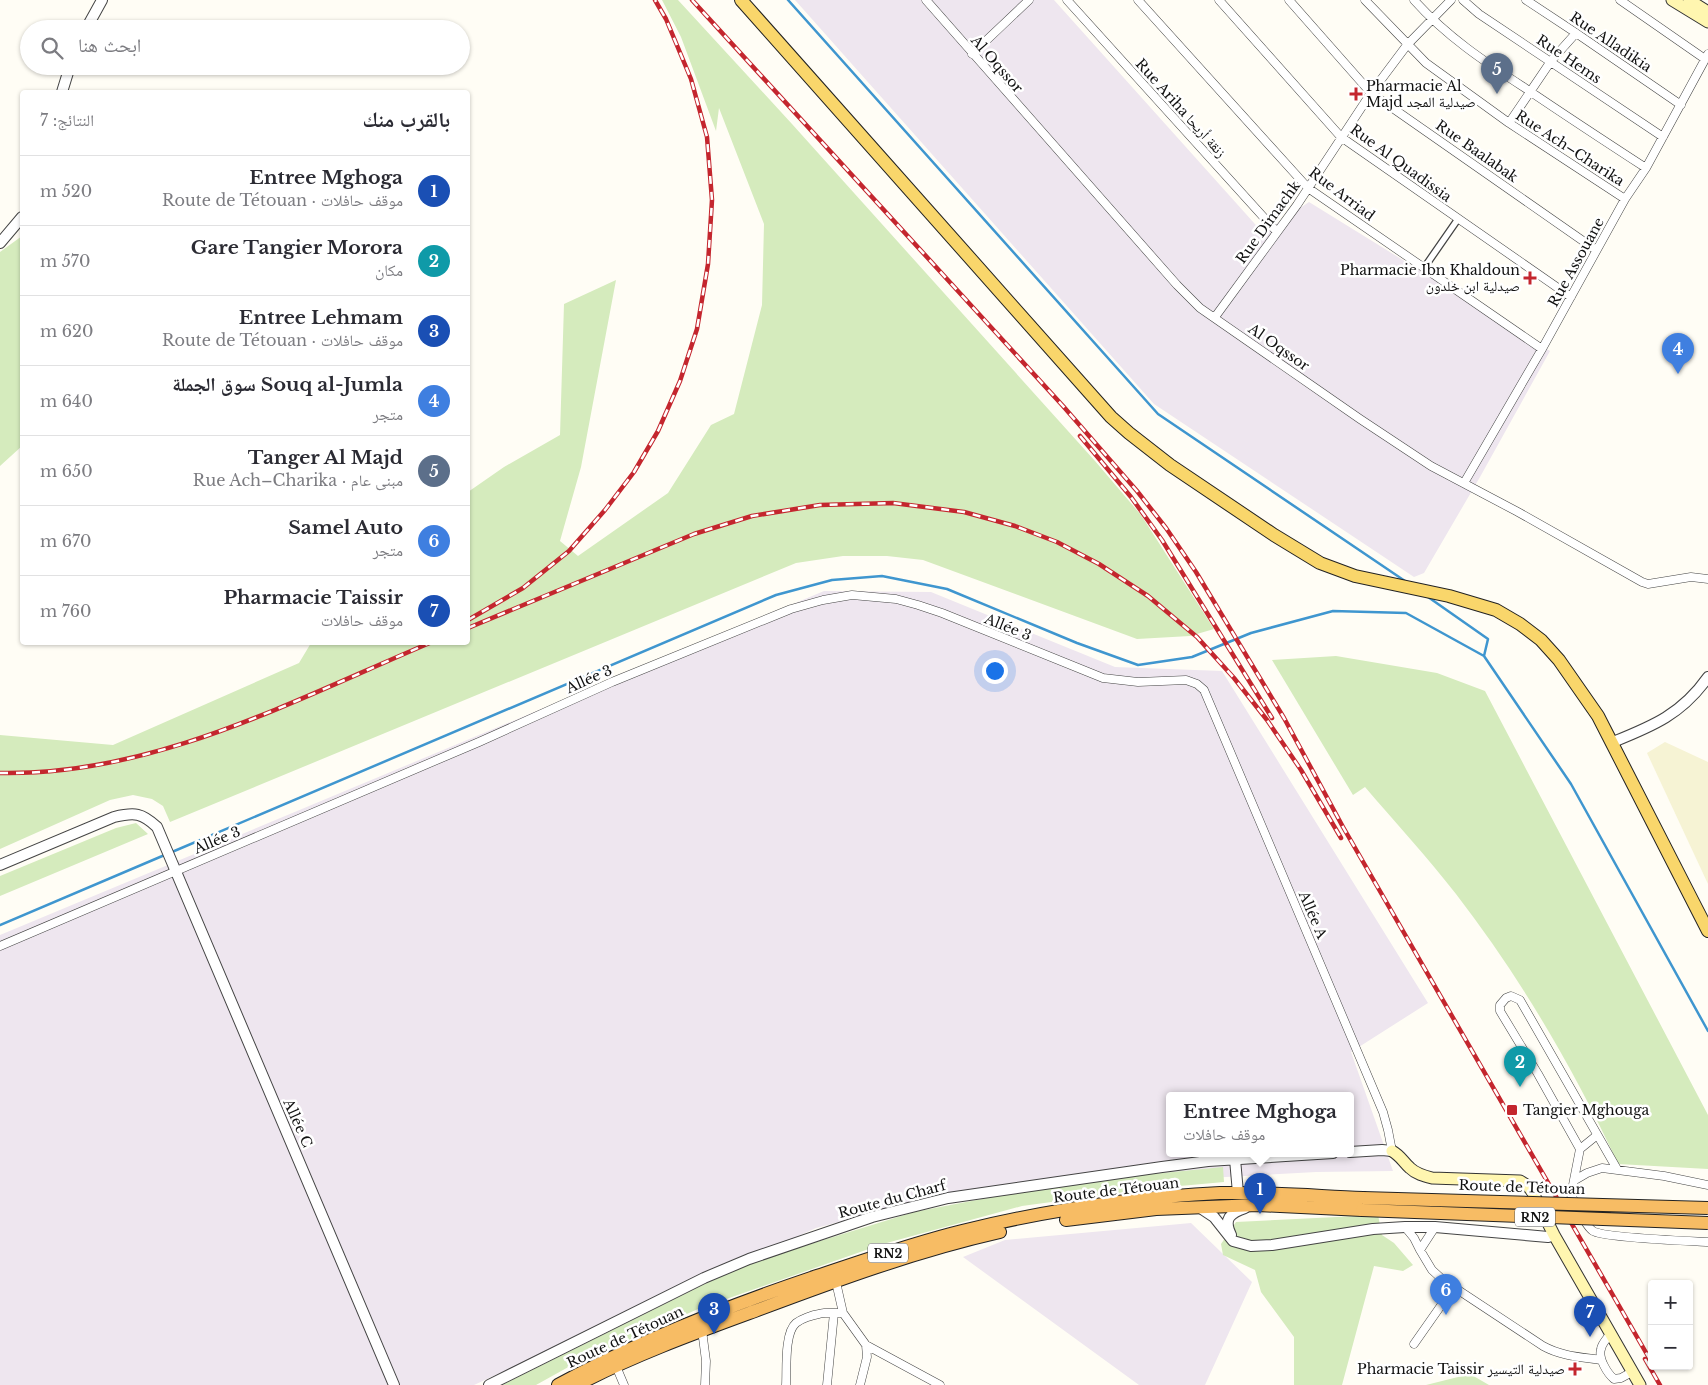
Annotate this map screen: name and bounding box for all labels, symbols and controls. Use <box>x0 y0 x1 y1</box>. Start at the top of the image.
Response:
street label: Rue Alladikia <box>1567 8 1656 76</box>
search box <box>20 20 470 75</box>
street label: Al Oqssor <box>966 31 1027 97</box>
street label: Rue Hems <box>1533 31 1605 87</box>
icon: search <box>38 34 66 62</box>
text: ابحث هنا <box>78 34 141 57</box>
pin: 5 <box>1481 53 1513 94</box>
street label: Rue Ariha زنقة أريحا <box>1132 55 1230 161</box>
place label: Pharmacie Al Majd صيدلية المجد <box>1366 77 1476 111</box>
marker: Pharmacie Al Majd صيدلية المجد <box>1350 88 1362 100</box>
street label: Rue Ach–Charika <box>1512 106 1628 190</box>
text: بالقرب منك <box>362 107 450 133</box>
text: النتائج: 7 <box>40 110 94 130</box>
street label: Rue Baalabak <box>1432 116 1522 186</box>
street label: Rue Al Quadissia <box>1347 120 1455 206</box>
street label: Rue Arriad <box>1305 163 1379 225</box>
text: Entree Mghoga <box>249 166 403 189</box>
street label: Rue Dimachk <box>1232 177 1304 267</box>
text: 520 m <box>40 181 92 201</box>
text: 1 <box>431 181 438 201</box>
text: موقف حافلات · Route de Tétouan <box>162 190 403 210</box>
street label: Rue Assouane <box>1544 214 1608 310</box>
text: Gare Tangier Morora <box>191 236 403 259</box>
text: 570 m <box>40 251 90 271</box>
text: 2 <box>429 251 439 271</box>
text: مكان <box>375 260 403 280</box>
place label: Pharmacie Ibn Khaldoun صيدلية ابن خلدون <box>1340 261 1520 295</box>
marker: Pharmacie Ibn Khaldoun صيدلية ابن خلدون <box>1524 272 1536 284</box>
text: Entree Lehmam <box>239 306 403 329</box>
street label: Al Oqssor <box>1244 319 1313 375</box>
text: 620 m <box>40 321 93 341</box>
text: 3 <box>429 321 439 341</box>
text: موقف حافلات · Route de Tétouan <box>162 330 403 350</box>
pin: 4 <box>1662 333 1694 374</box>
text: Souq al-Jumla سوق الجملة <box>172 373 403 396</box>
text: 640 m <box>40 391 93 411</box>
text: 4 <box>429 391 439 411</box>
text: متجر <box>373 404 403 424</box>
text: Tanger Al Majd <box>248 446 403 469</box>
text: 650 m <box>40 461 93 481</box>
text: 5 <box>429 461 439 481</box>
text: مبنى عام · Rue Ach–Charika <box>193 470 403 490</box>
text: Samel Auto <box>288 516 403 539</box>
text: 670 m <box>40 531 92 551</box>
text: 6 <box>429 531 439 551</box>
text: متجر <box>373 540 403 560</box>
text: Pharmacie Taissir <box>223 586 403 609</box>
text: 760 m <box>40 601 92 621</box>
text: 7 <box>430 601 438 621</box>
street label: Allée 3 <box>981 609 1034 644</box>
text: موقف حافلات <box>321 610 403 630</box>
your location <box>982 658 1008 684</box>
street label: Allée 3 <box>562 661 615 698</box>
street label: Allée 3 <box>190 822 243 858</box>
street label: Allée A <box>1295 887 1331 942</box>
pin: 2 <box>1504 1046 1536 1087</box>
popup <box>1166 1092 1354 1157</box>
street label: Allée C <box>279 1095 317 1150</box>
text: Entree Mghoga <box>1183 1100 1337 1123</box>
place label: Tangier Mghouga <box>1523 1101 1650 1119</box>
marker: Tangier Mghouga <box>1505 1103 1519 1117</box>
text: موقف حافلات <box>1183 1124 1265 1144</box>
street label: Route de Tétouan <box>1052 1173 1180 1207</box>
pin: 1 <box>1244 1173 1276 1214</box>
street label: Route du Charf <box>836 1175 950 1222</box>
street label: Route de Tétouan <box>1458 1176 1586 1198</box>
road number: RN2 <box>1515 1208 1555 1226</box>
road number: RN2 <box>868 1244 908 1262</box>
pin: 6 <box>1430 1274 1462 1315</box>
map controls <box>1648 1280 1693 1370</box>
button: + <box>1648 1280 1693 1325</box>
pin: 3 <box>698 1293 730 1334</box>
pin: 7 <box>1574 1296 1606 1337</box>
street label: Route de Tétouan <box>564 1302 687 1372</box>
button: − <box>1648 1325 1693 1370</box>
place label: Pharmacie Taissir صيدلية التيسير <box>1357 1360 1565 1378</box>
marker: Pharmacie Taissir صيدلية التيسير <box>1569 1363 1581 1375</box>

